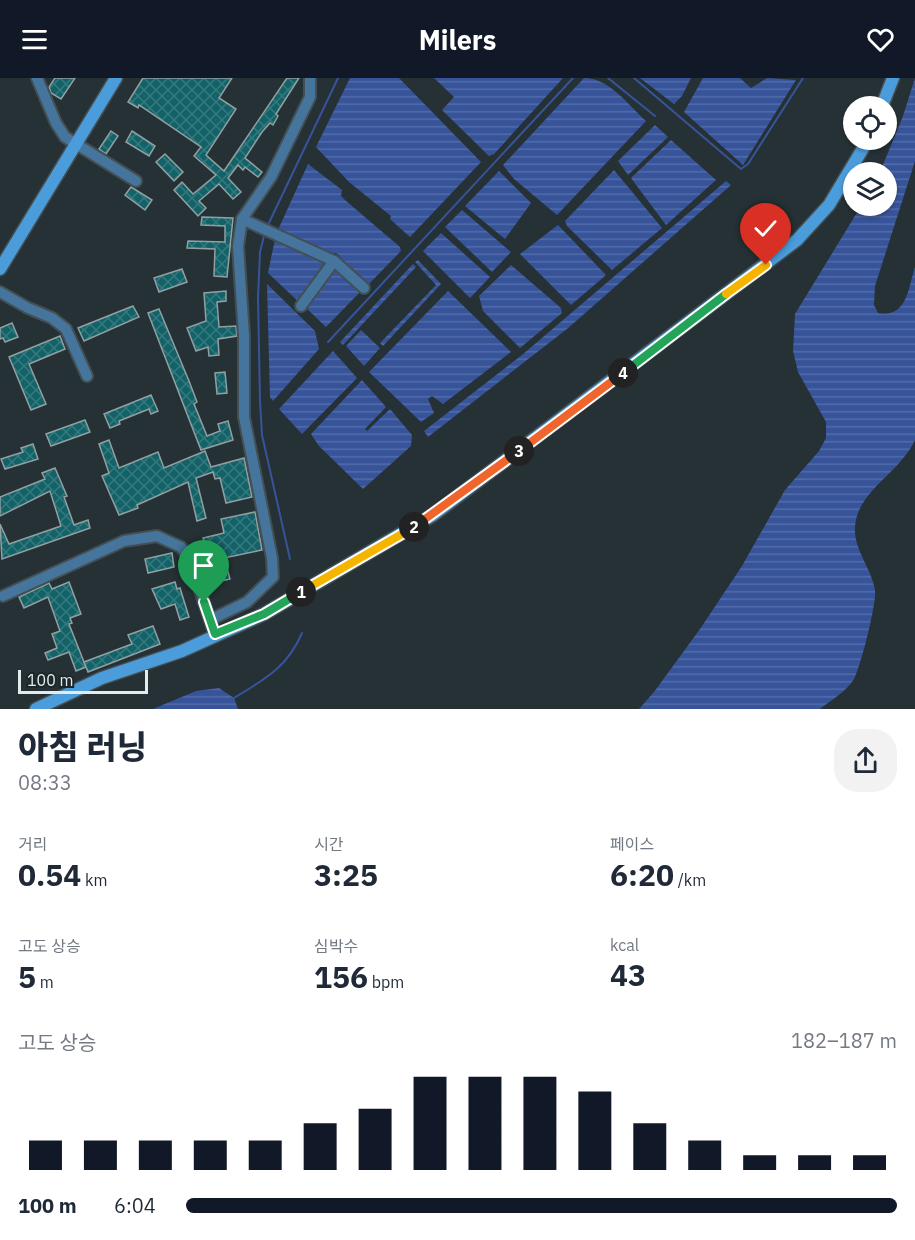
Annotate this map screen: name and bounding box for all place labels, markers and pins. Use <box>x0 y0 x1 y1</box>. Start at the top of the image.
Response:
pin <box>740 203 791 265</box>
pin: 4 <box>608 358 638 388</box>
pin: 3 <box>504 436 534 466</box>
pin: 2 <box>399 512 429 542</box>
pin <box>178 540 229 602</box>
pin: 1 <box>286 577 316 607</box>

